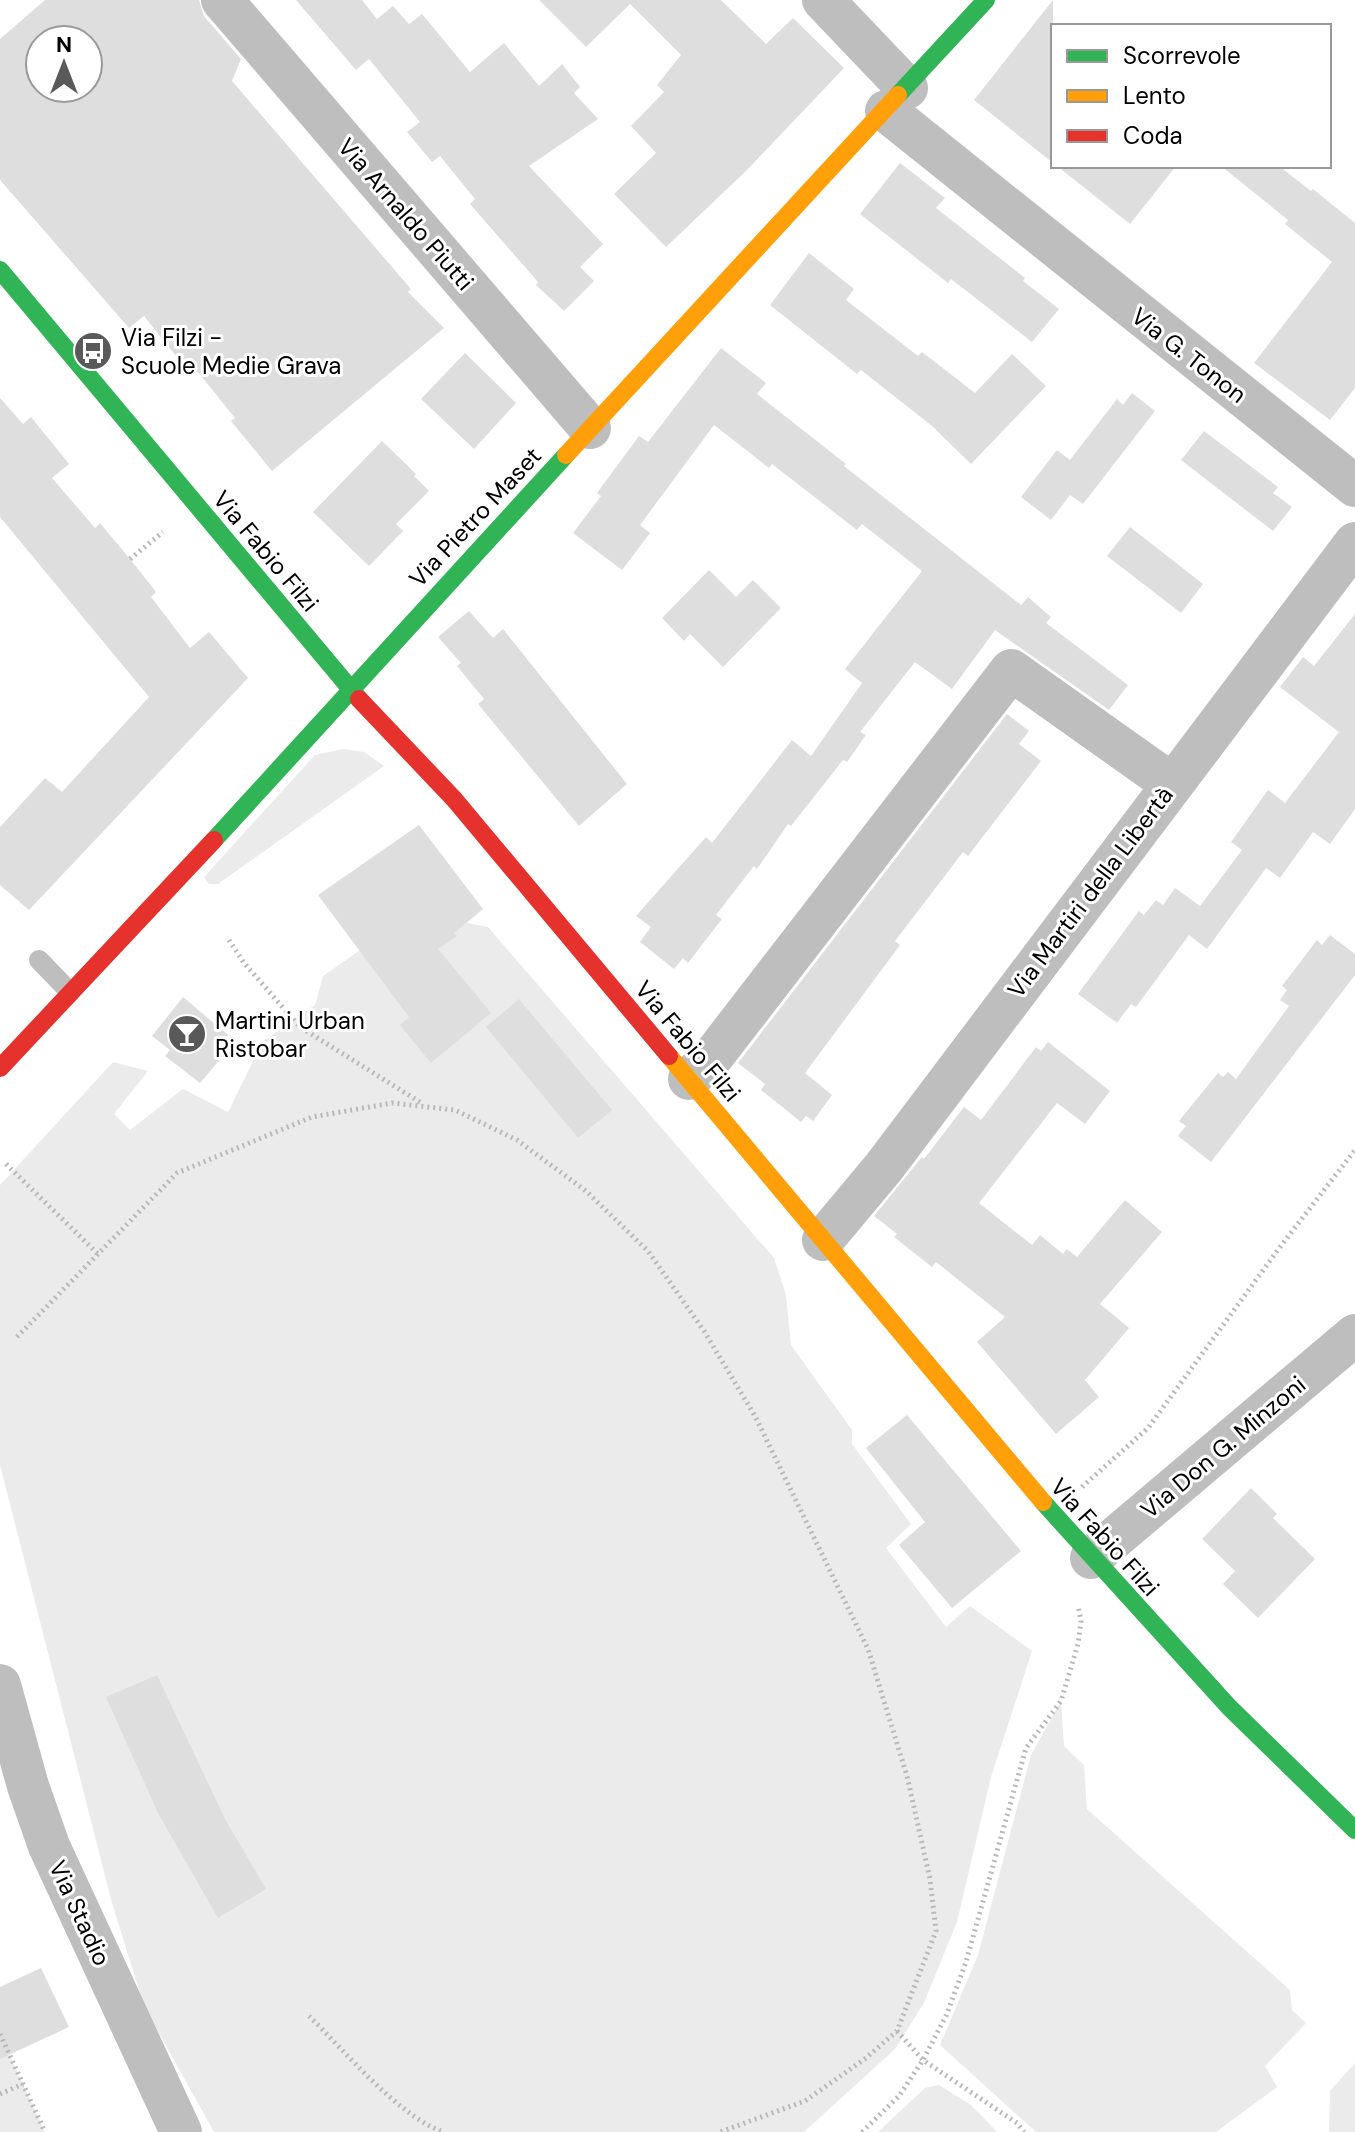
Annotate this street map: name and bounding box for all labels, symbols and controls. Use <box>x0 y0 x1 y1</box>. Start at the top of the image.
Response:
north arrow <box>24 24 104 104</box>
legend <box>1051 24 1331 168</box>
text: N <box>56 30 72 59</box>
text: Scorrevole <box>1123 40 1241 71</box>
text: Lento <box>1123 80 1186 111</box>
text: Coda <box>1123 120 1183 151</box>
street label: Via Arnaldo Piutti <box>331 131 481 297</box>
street label: Via G. Tonon <box>1125 300 1253 410</box>
place label: Via Filzi - Scuole Medie Grava <box>121 322 341 381</box>
bus stop icon: Via Filzi - Scuole Medie Grava <box>72 330 114 372</box>
street label: Via Pietro Maset <box>402 440 548 594</box>
street label: Via Fabio Filzi <box>206 484 326 618</box>
street label: Via Martiri della Libertà <box>1000 780 1180 1004</box>
street label: Via Fabio Filzi <box>628 974 748 1108</box>
place label: Martini Urban Ristobar <box>215 1005 365 1064</box>
bar icon: Martini Urban Ristobar <box>166 1013 208 1055</box>
street label: Via Don G. Minzoni <box>1134 1369 1312 1525</box>
street label: Via Fabio Filzi <box>1044 1471 1166 1603</box>
street label: Via Stadio <box>42 1855 118 1971</box>

